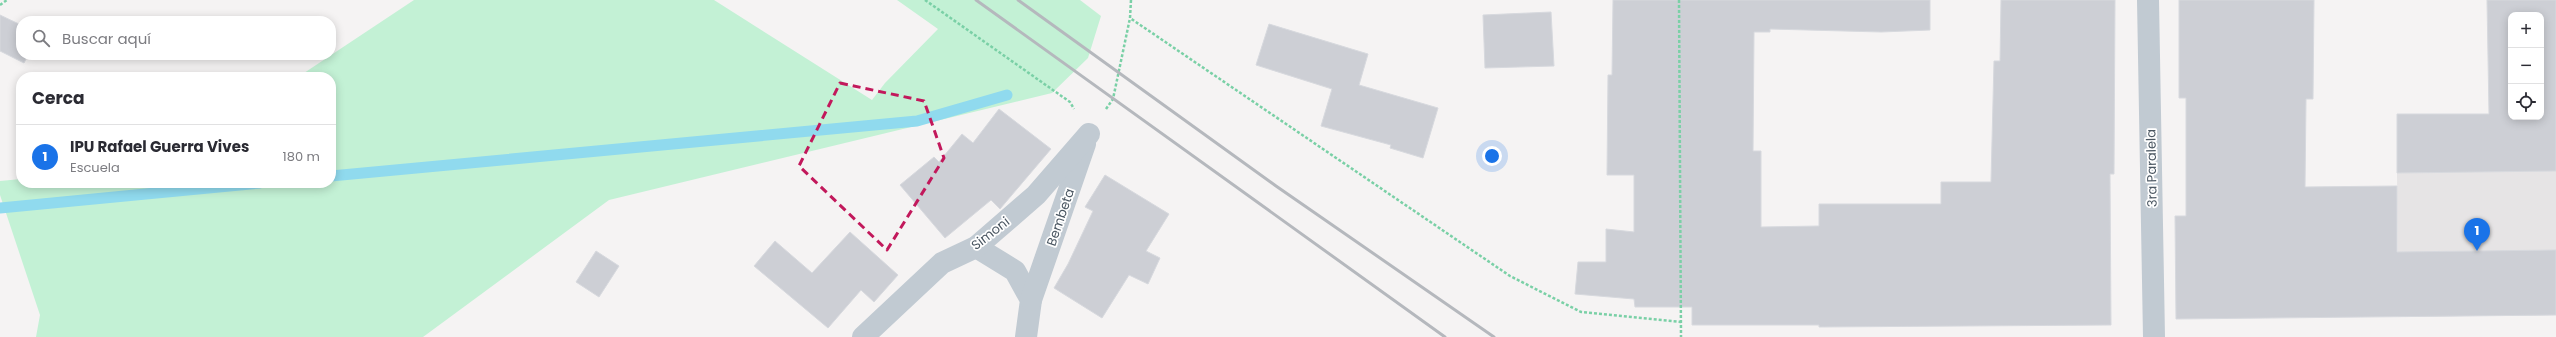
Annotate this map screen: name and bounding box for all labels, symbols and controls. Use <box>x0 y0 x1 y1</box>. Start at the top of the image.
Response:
map controls <box>2508 12 2544 120</box>
button: + <box>2508 12 2544 48</box>
search box <box>16 16 336 60</box>
icon: search <box>30 27 52 49</box>
text: Buscar aquí <box>62 28 151 49</box>
button: − <box>2508 48 2544 84</box>
button: locate <box>2508 84 2544 120</box>
text: Cerca <box>32 86 85 110</box>
street label: 3ra Paralela <box>2141 129 2162 207</box>
text: IPU Rafael Guerra Vives <box>70 136 249 157</box>
your location <box>1482 146 1502 166</box>
text: 1 <box>43 147 47 166</box>
text: 180 m <box>283 147 320 166</box>
text: Escuela <box>70 158 120 177</box>
street label: Bembeta <box>1042 186 1079 249</box>
street label: Simoni <box>967 212 1014 254</box>
pin: 1 <box>2464 218 2490 251</box>

